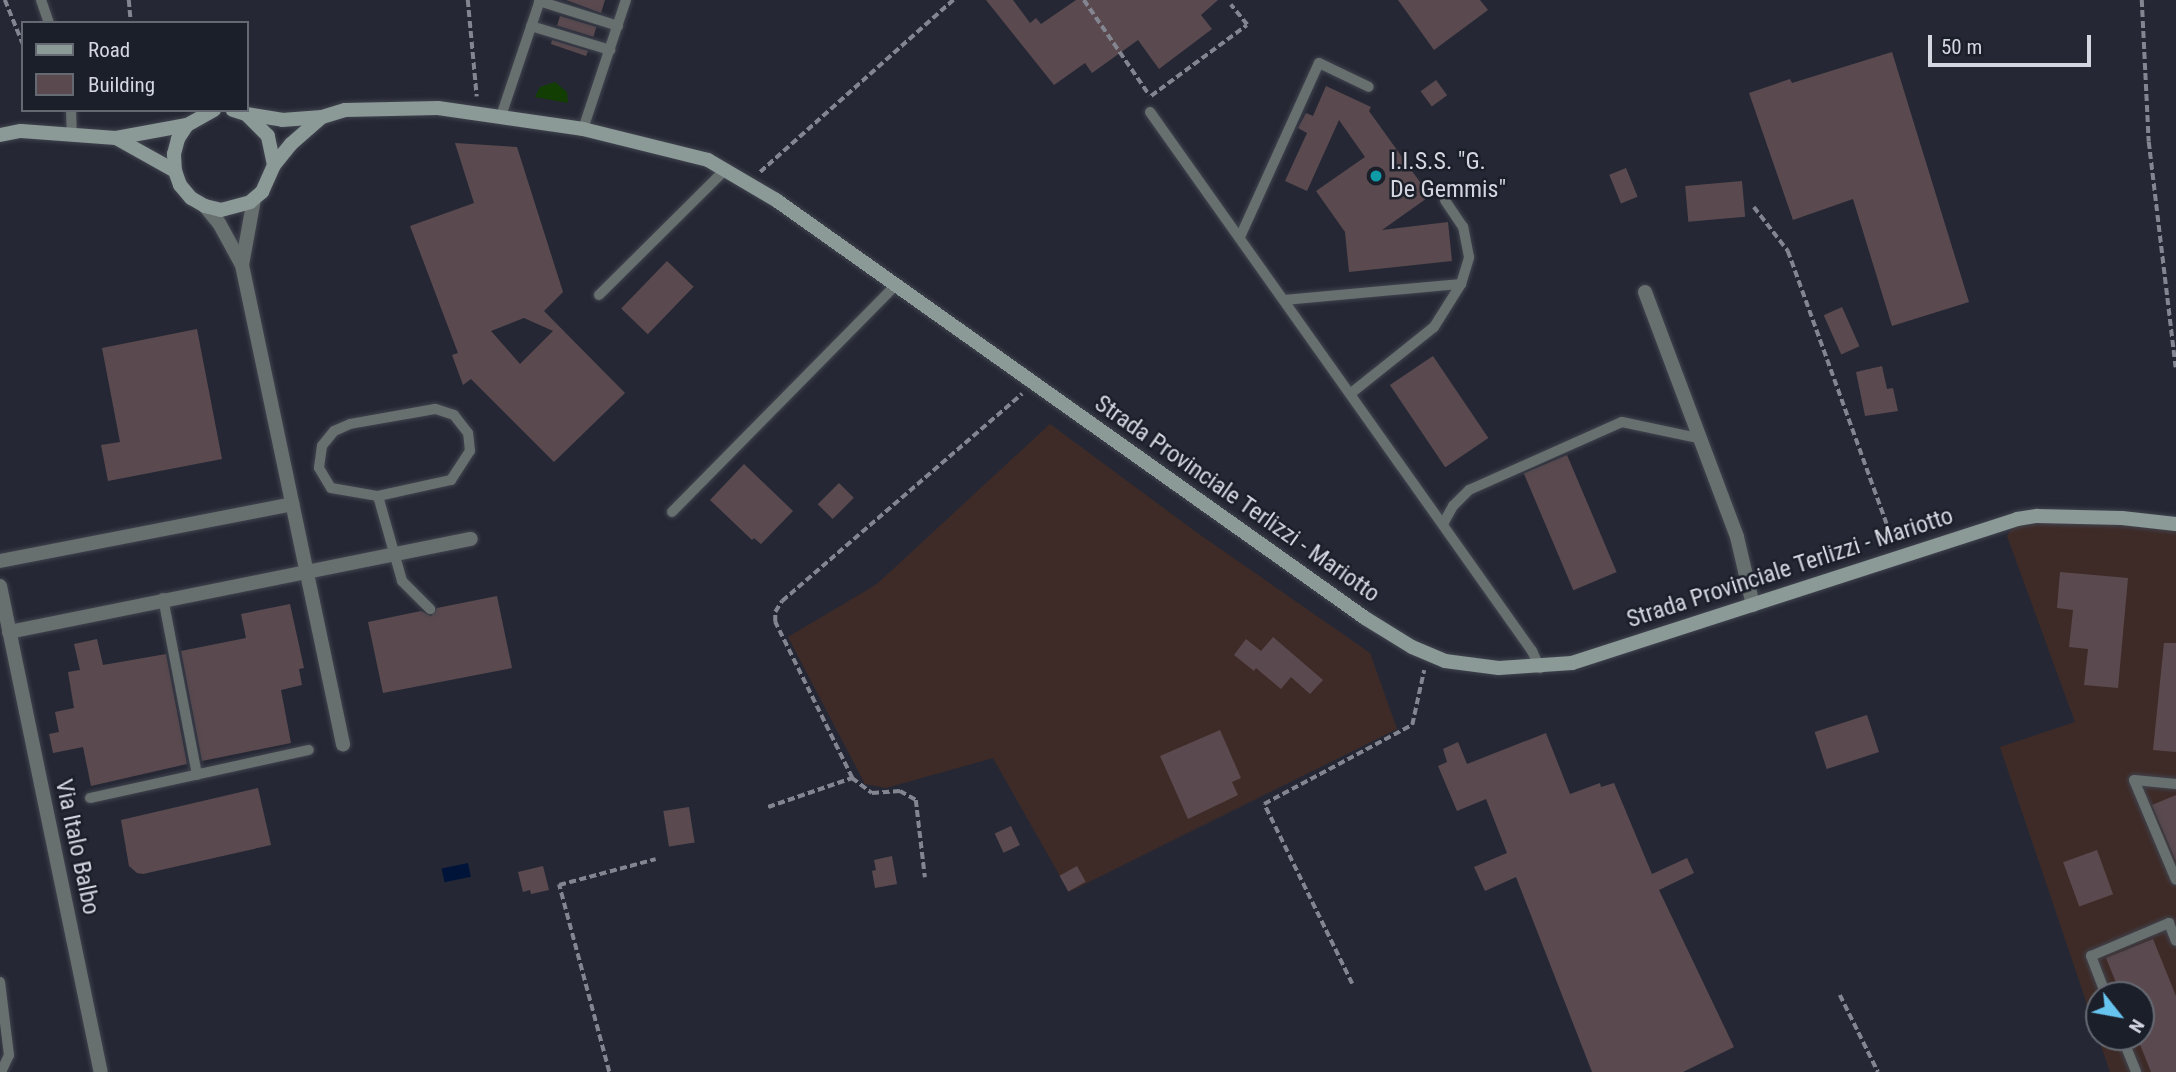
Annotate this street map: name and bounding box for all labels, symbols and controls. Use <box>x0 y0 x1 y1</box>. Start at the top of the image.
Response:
legend <box>21 21 248 112</box>
scale bar <box>1931 21 2094 65</box>
text: 50 m <box>1941 35 1982 59</box>
text: Road <box>88 38 130 62</box>
text: Building <box>88 73 155 97</box>
place label: I.I.S.S. "G. De Gemmis" <box>1390 148 1506 204</box>
marker: I.I.S.S. "G. De Gemmis" <box>1368 168 1384 184</box>
street label: Strada Provinciale Terlizzi - Mariotto <box>1089 389 1385 609</box>
street label: Strada Provinciale Terlizzi - Mariotto <box>1623 501 1957 635</box>
street label: Via Italo Balbo <box>49 777 105 917</box>
north arrow <box>2085 981 2155 1051</box>
text: N <box>2124 1015 2150 1037</box>

